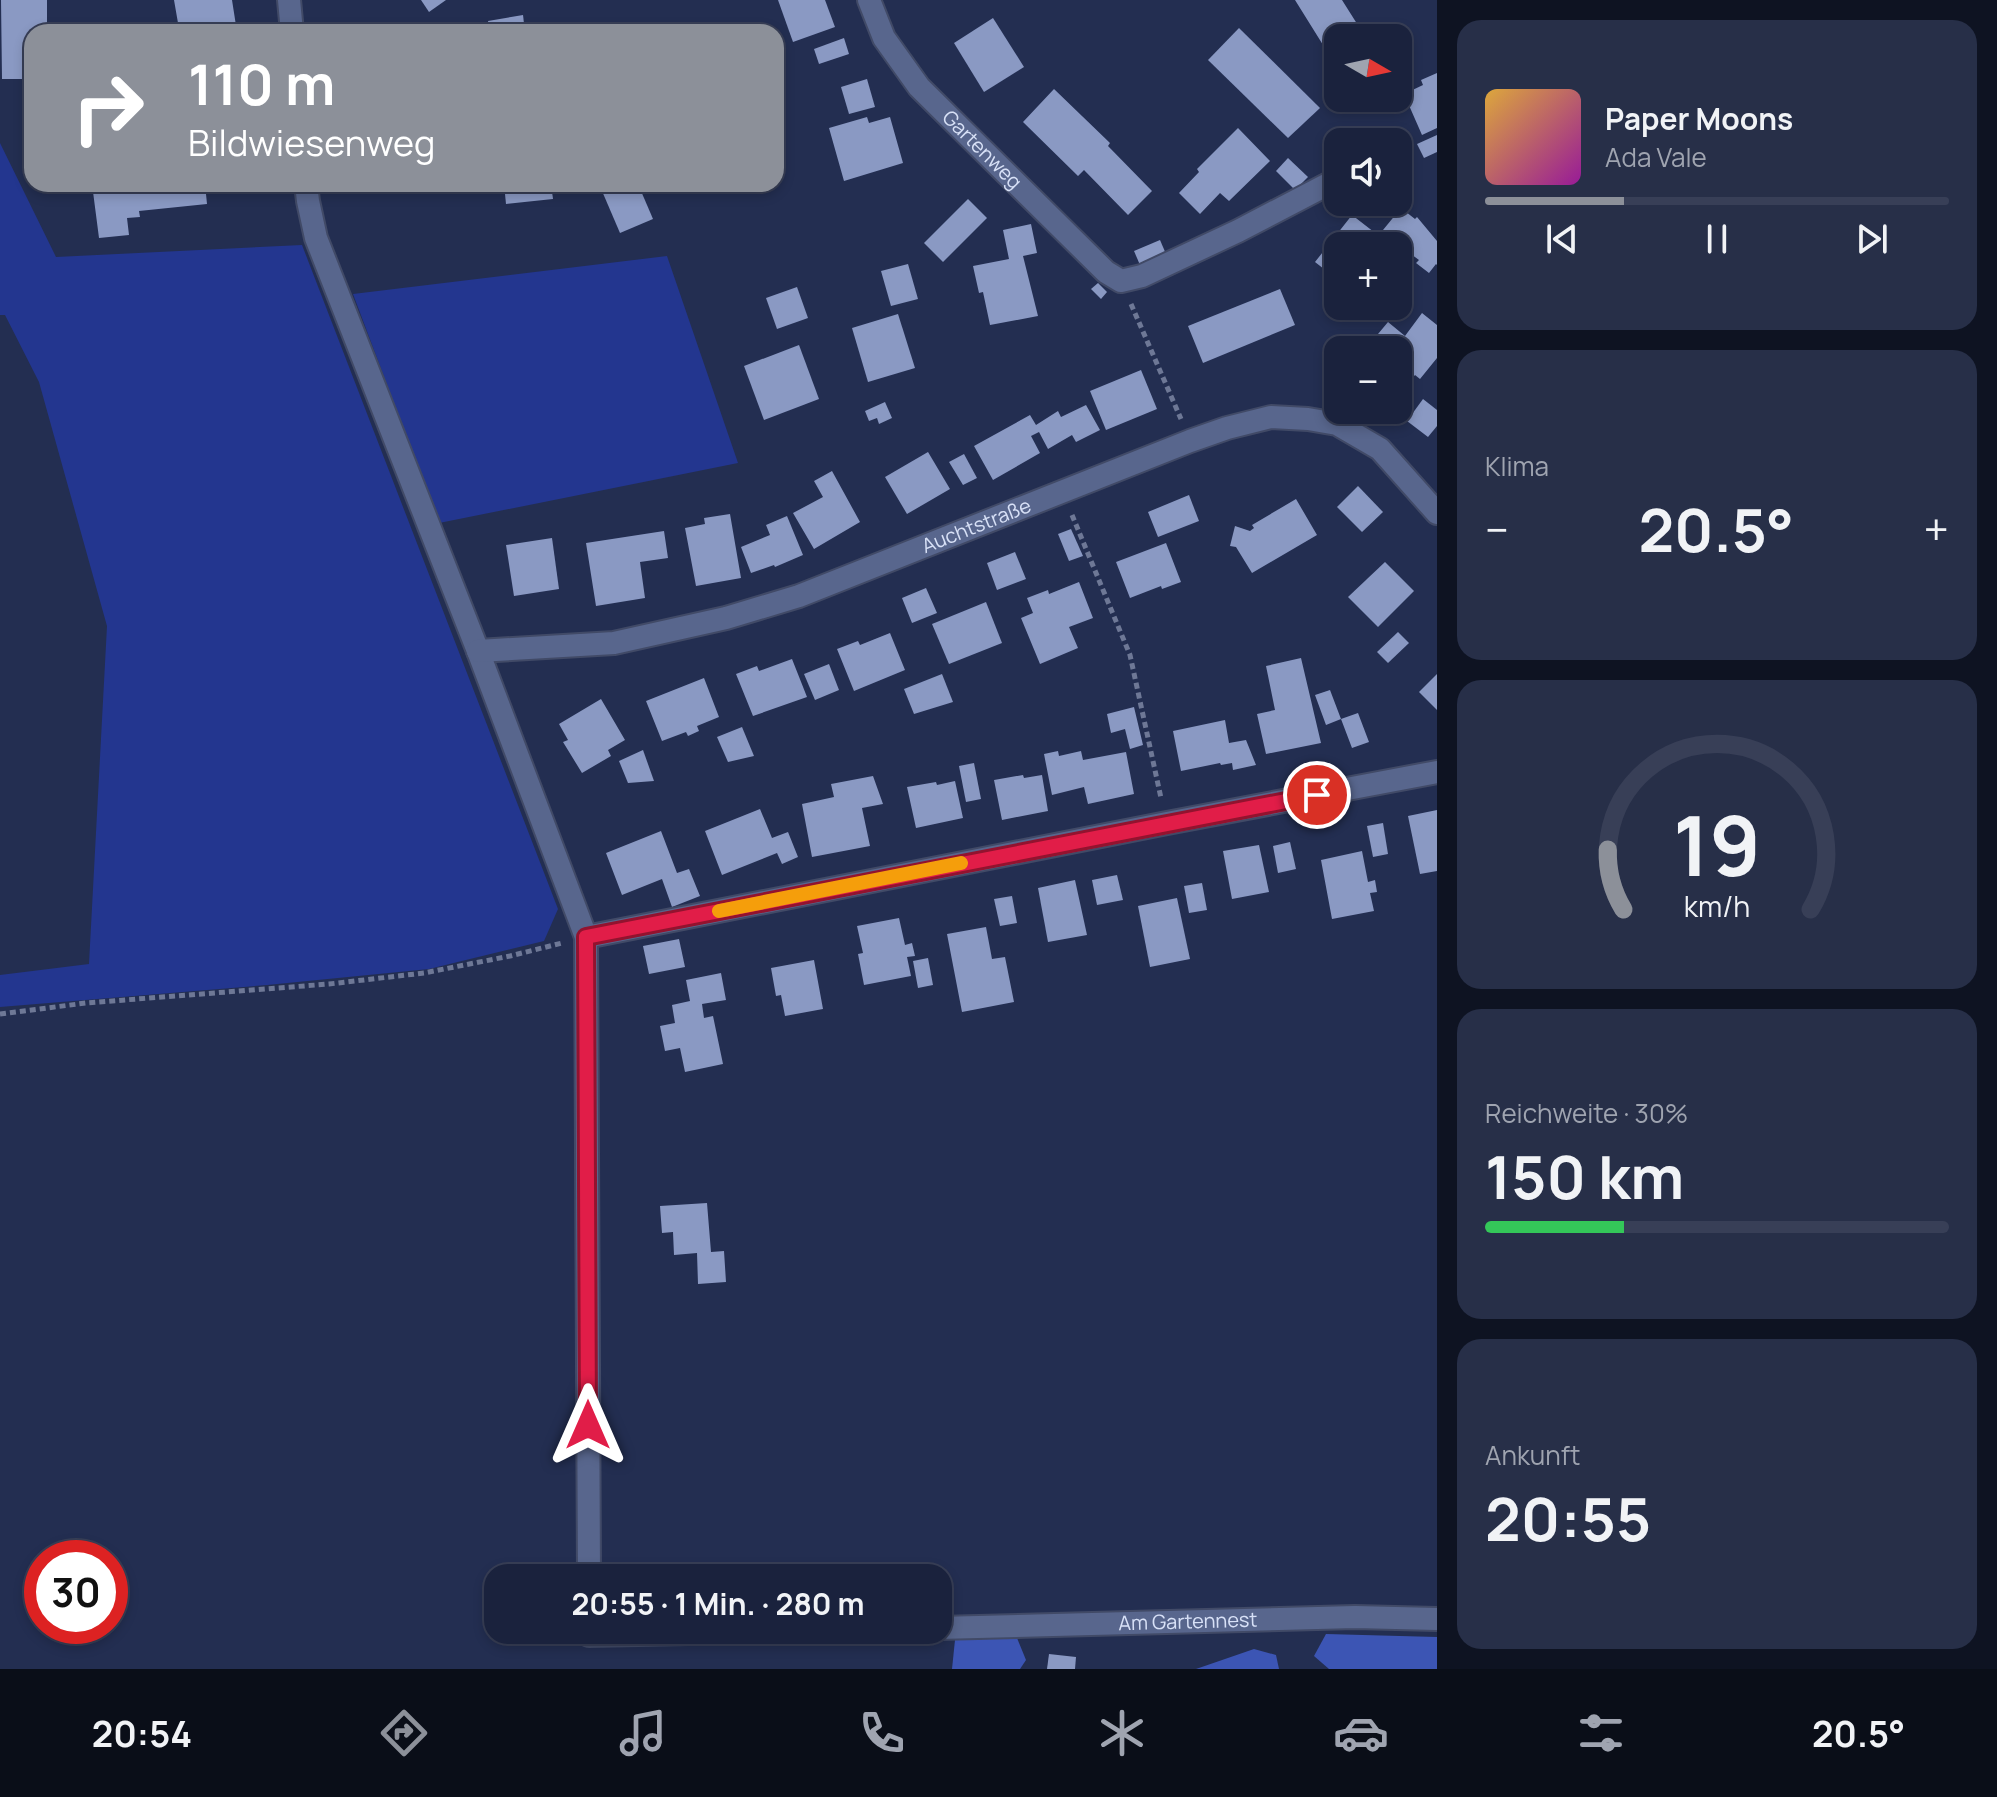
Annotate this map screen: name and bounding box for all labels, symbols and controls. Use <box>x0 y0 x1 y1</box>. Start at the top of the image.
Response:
north arrow <box>1324 24 1412 112</box>
map controls <box>1324 24 1412 424</box>
text: 110 m <box>188 45 335 122</box>
icon: right <box>56 56 160 160</box>
text: Paper Moons <box>1605 98 1793 139</box>
street label: Gartenweg <box>937 104 1028 195</box>
text: Bildwiesenweg <box>188 118 435 167</box>
button: sound <box>1324 128 1412 216</box>
text: Ada Vale <box>1605 139 1707 175</box>
icon: previous <box>1540 217 1584 261</box>
icon: pause <box>1695 217 1739 261</box>
icon: next <box>1850 217 1894 261</box>
button: + <box>1324 232 1412 320</box>
button: − <box>1324 336 1412 424</box>
text: Klima <box>1485 448 1549 484</box>
text: 20.5° <box>1638 488 1794 570</box>
street label: Auchtstraße <box>917 491 1035 559</box>
text: − <box>1485 499 1509 559</box>
text: + <box>1924 499 1949 559</box>
pin <box>1283 761 1351 829</box>
icon: arrive <box>1295 773 1339 817</box>
text: 19 <box>1673 787 1761 901</box>
text: km/h <box>1684 888 1750 927</box>
text: Reichweite · 30% <box>1485 1095 1688 1131</box>
text: 150 km <box>1485 1135 1684 1217</box>
position arrow <box>546 1383 630 1467</box>
text: Ankunft <box>1485 1437 1580 1473</box>
text: 20:55 <box>1485 1477 1651 1559</box>
speed limit sign: 30 <box>24 1540 128 1644</box>
text: 20:55 · 1 Min. · 280 m <box>571 1583 865 1624</box>
street label: Am Gartennest <box>1118 1606 1258 1636</box>
icon: directions <box>376 1705 432 1761</box>
icon: music <box>615 1705 671 1761</box>
icon: phone <box>854 1705 910 1761</box>
icon: climate <box>1094 1705 1150 1761</box>
icon: car <box>1333 1705 1389 1761</box>
icon: filters <box>1573 1705 1629 1761</box>
text: 20:54 <box>92 1709 192 1758</box>
text: 20.5° <box>1812 1709 1905 1758</box>

